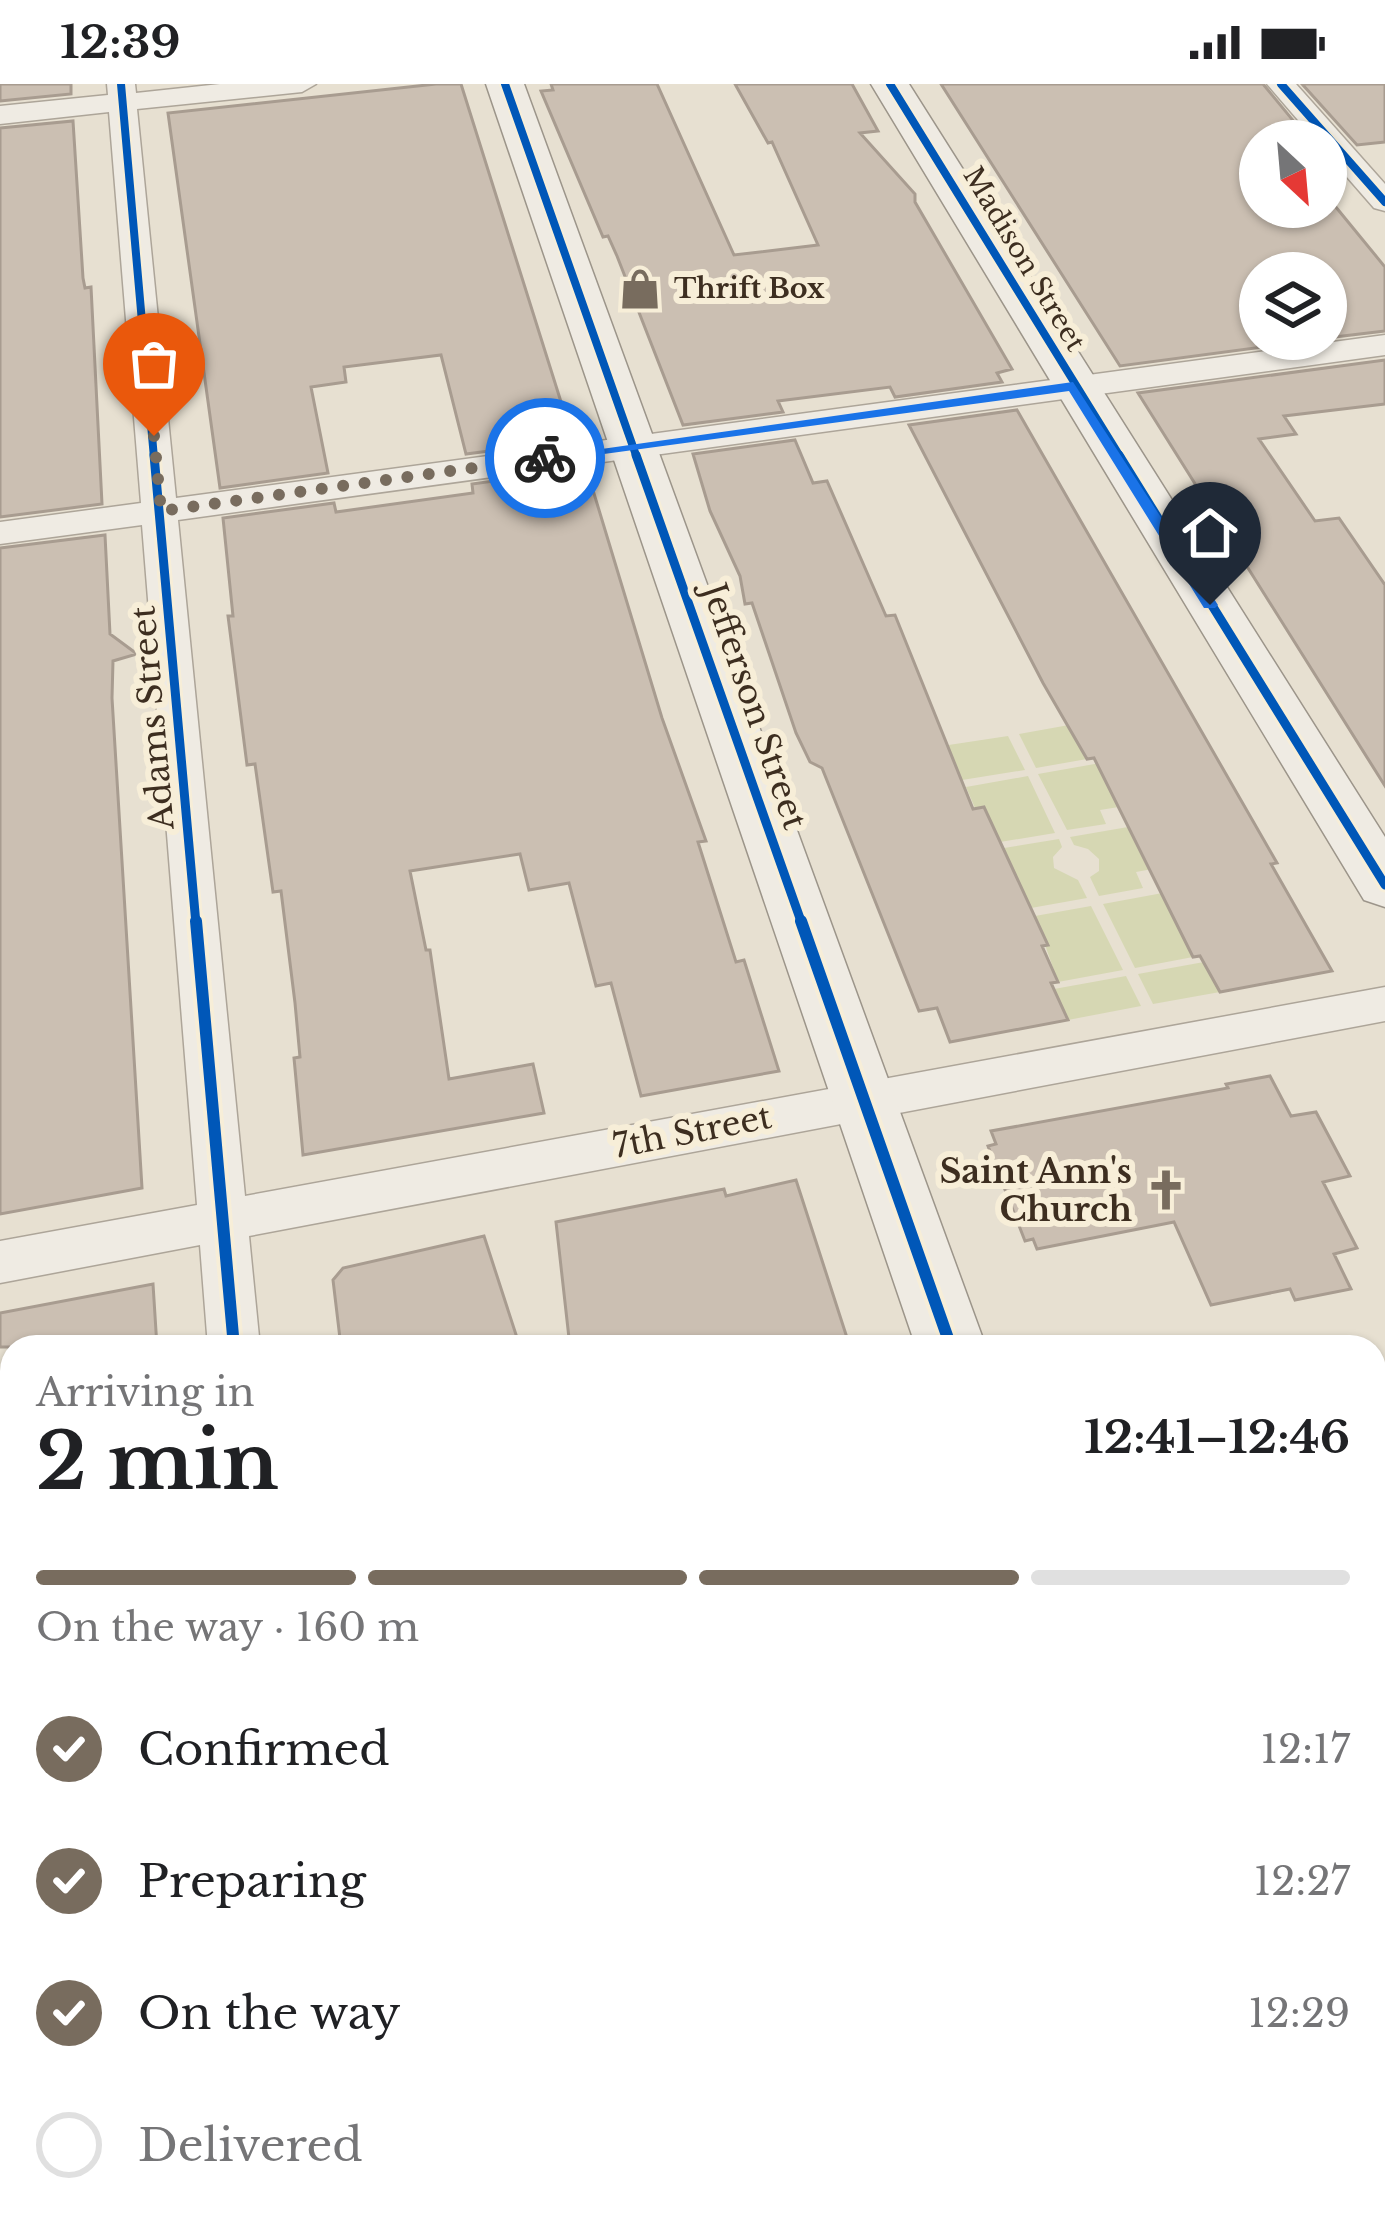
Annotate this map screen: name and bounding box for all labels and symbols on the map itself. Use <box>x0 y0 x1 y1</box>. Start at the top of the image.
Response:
north arrow <box>1239 120 1347 228</box>
street label: Madison Street <box>956 161 1092 357</box>
shop icon: Thrift Box <box>617 266 663 312</box>
place label: Thrift Box <box>674 272 825 305</box>
pin <box>103 313 205 436</box>
courier <box>485 398 605 518</box>
pin <box>1159 482 1261 605</box>
street label: Jefferson Street <box>692 574 816 835</box>
street label: Adams Street <box>122 604 183 833</box>
street label: 7th Street <box>609 1096 775 1167</box>
place label: Saint Ann's Church <box>939 1151 1132 1230</box>
church icon: Saint Ann's Church <box>1143 1167 1189 1213</box>

